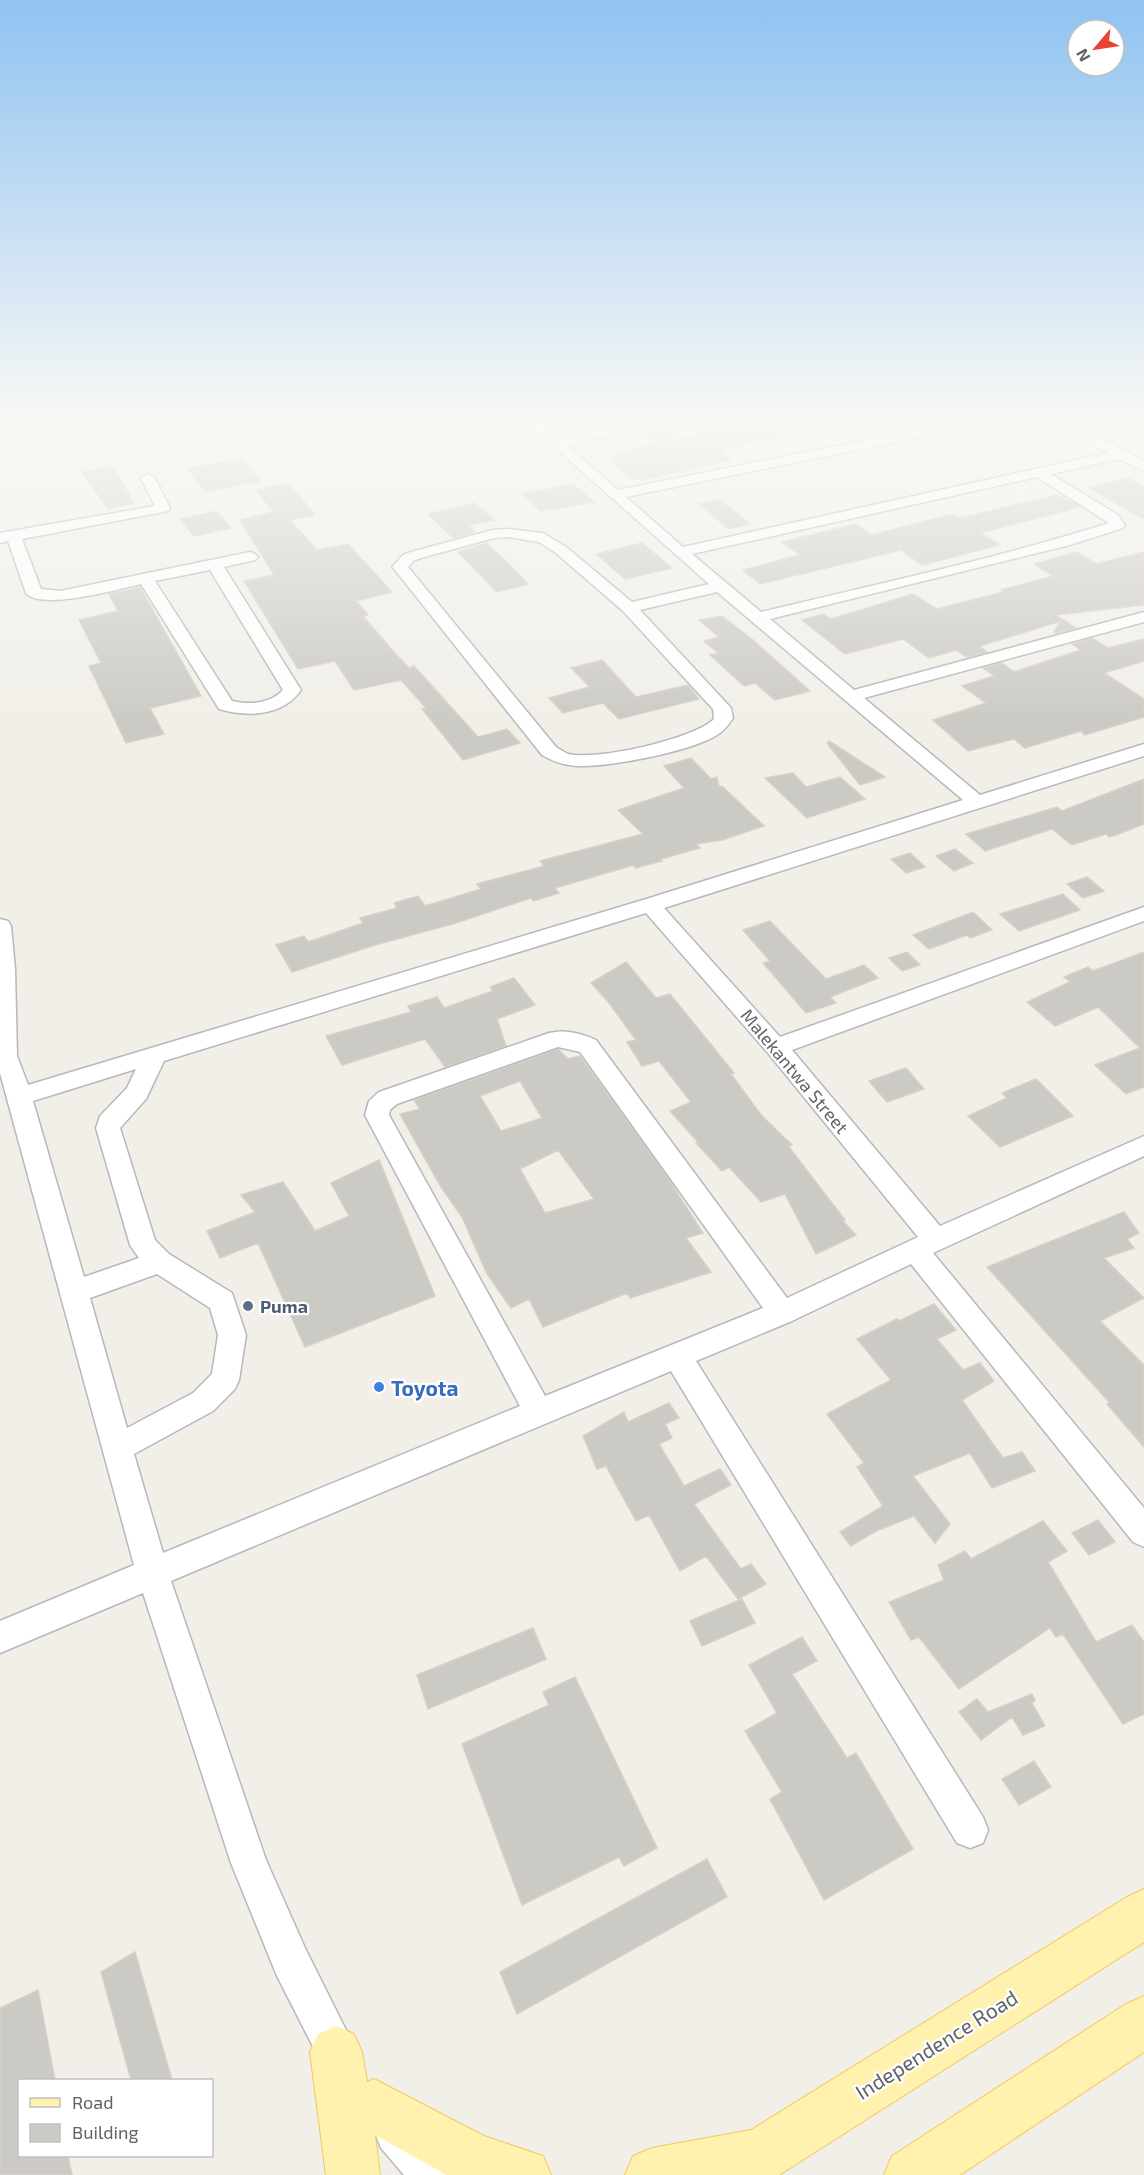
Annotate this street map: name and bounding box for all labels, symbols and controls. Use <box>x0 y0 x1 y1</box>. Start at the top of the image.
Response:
north arrow <box>1066 18 1126 78</box>
text: N <box>1071 46 1094 65</box>
street label: Malekantwa Street <box>737 1004 854 1138</box>
place label: Puma <box>260 1295 308 1317</box>
marker: Puma <box>241 1299 255 1313</box>
place label: Toyota <box>391 1375 458 1401</box>
marker: Toyota <box>372 1380 386 1394</box>
street label: Independence Road <box>850 1984 1022 2104</box>
legend <box>18 2079 213 2157</box>
text: Road <box>72 2091 113 2113</box>
text: Building <box>72 2121 139 2143</box>

